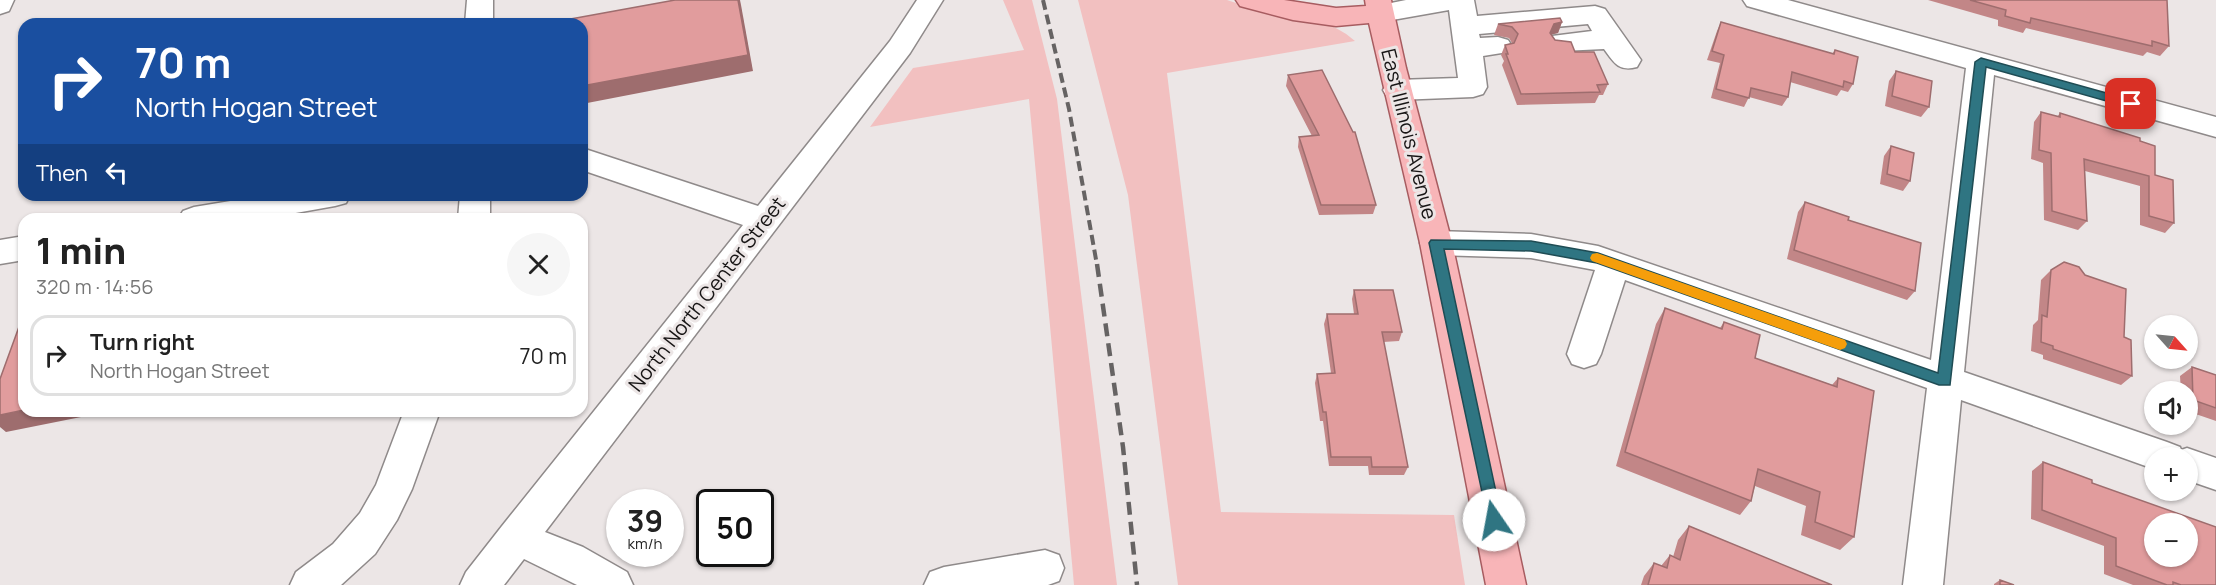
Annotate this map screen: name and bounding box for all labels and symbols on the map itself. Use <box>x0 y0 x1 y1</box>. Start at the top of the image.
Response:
street label: East Illinois Avenue <box>1375 46 1444 222</box>
pin <box>2105 78 2156 129</box>
street label: North North Center Street <box>622 191 791 397</box>
north arrow <box>2144 315 2198 369</box>
position arrow <box>1462 488 1526 552</box>
speed limit sign: 50 <box>696 489 774 567</box>

